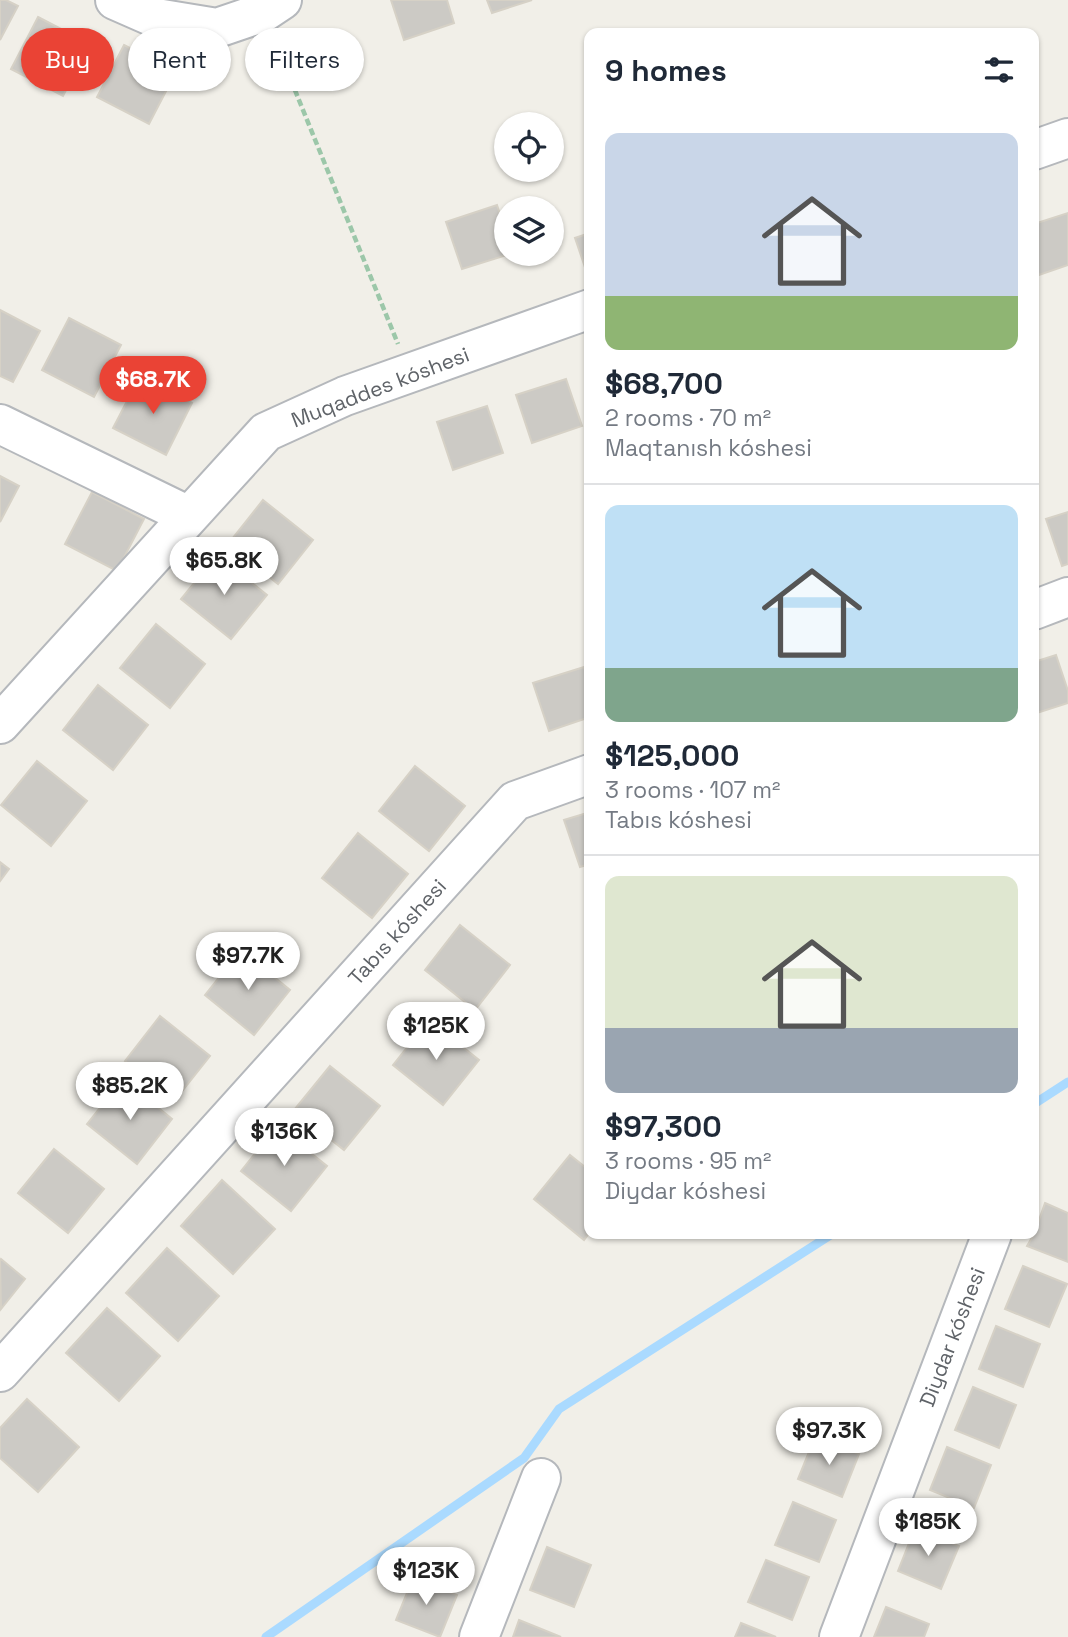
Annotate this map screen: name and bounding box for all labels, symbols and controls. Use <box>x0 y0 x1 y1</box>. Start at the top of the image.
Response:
chip: Buy <box>21 28 114 91</box>
chip: Rent <box>128 28 231 91</box>
chip: Filters <box>245 28 364 91</box>
text: 9 homes <box>605 51 727 90</box>
icon: filters <box>980 51 1018 89</box>
map controls <box>494 112 564 266</box>
button: locate <box>494 112 564 182</box>
icon: home <box>749 178 875 304</box>
button: layers <box>494 196 564 266</box>
street label: Muqaddes kóshesi <box>287 341 473 433</box>
pin: $68.7K <box>96 356 210 416</box>
text: $68.7K <box>115 364 191 394</box>
text: $68,700 <box>605 364 723 403</box>
text: 2 rooms · 70 m² <box>605 403 771 433</box>
text: Maqtanısh kóshesi <box>605 433 812 463</box>
pin: $65.8K <box>167 538 281 597</box>
text: $65.8K <box>185 545 263 575</box>
icon: home <box>749 550 875 676</box>
text: $125,000 <box>605 736 739 775</box>
text: 3 rooms · 107 m² <box>605 775 781 805</box>
text: Tabıs kóshesi <box>605 805 752 835</box>
street label: Tabıs kóshesi <box>342 873 452 991</box>
icon: home <box>749 921 875 1047</box>
pin: $97.7K <box>191 932 305 992</box>
text: $97.7K <box>212 940 284 970</box>
pin: $125K <box>387 1002 485 1062</box>
text: $125K <box>403 1010 469 1040</box>
pin: $85.2K <box>73 1062 187 1122</box>
text: $85.2K <box>92 1070 168 1100</box>
text: $97,300 <box>605 1107 722 1146</box>
pin: $136K <box>235 1108 333 1168</box>
text: $136K <box>251 1116 317 1146</box>
text: 3 rooms · 95 m² <box>605 1146 771 1176</box>
text: Diydar kóshesi <box>605 1176 766 1206</box>
street label: Diydar kóshesi <box>913 1263 991 1411</box>
pin: $97.3K <box>772 1408 886 1467</box>
text: $97.3K <box>792 1415 866 1445</box>
pin: $185K <box>879 1498 977 1558</box>
text: $185K <box>895 1506 961 1536</box>
pin: $123K <box>377 1548 475 1607</box>
text: $123K <box>393 1555 459 1585</box>

